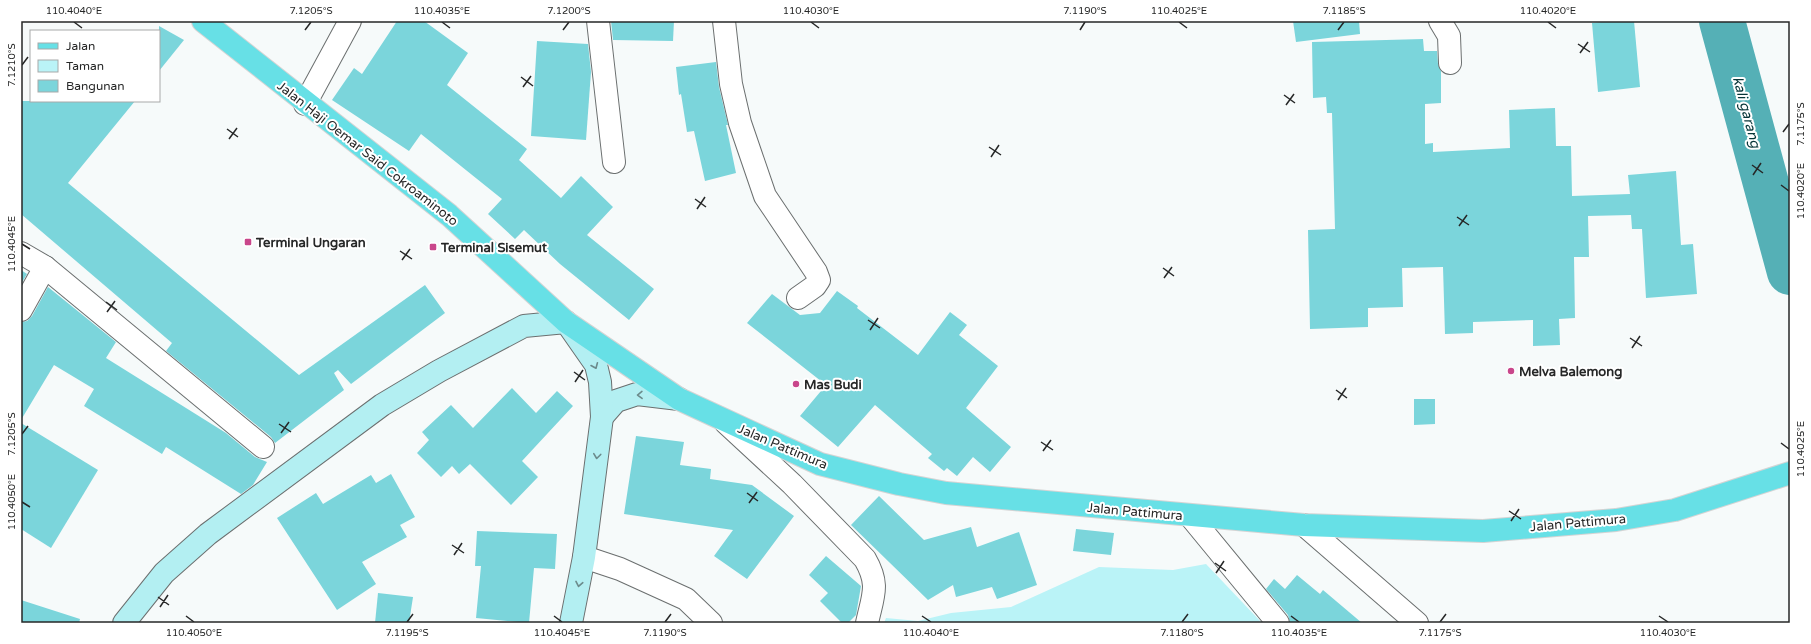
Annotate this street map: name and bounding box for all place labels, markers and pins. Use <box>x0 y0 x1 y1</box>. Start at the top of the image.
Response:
place label: Terminal Ungaran <box>255 235 366 251</box>
marker: Terminal Ungaran <box>243 237 253 247</box>
place label: Terminal Sisemut <box>440 240 547 256</box>
marker: Terminal Sisemut <box>428 242 438 252</box>
place label: Melva Balemong <box>1519 364 1622 380</box>
marker: Melva Balemong <box>1506 366 1516 376</box>
place label: Mas Budi <box>804 377 862 393</box>
marker: Mas Budi <box>791 379 801 389</box>

